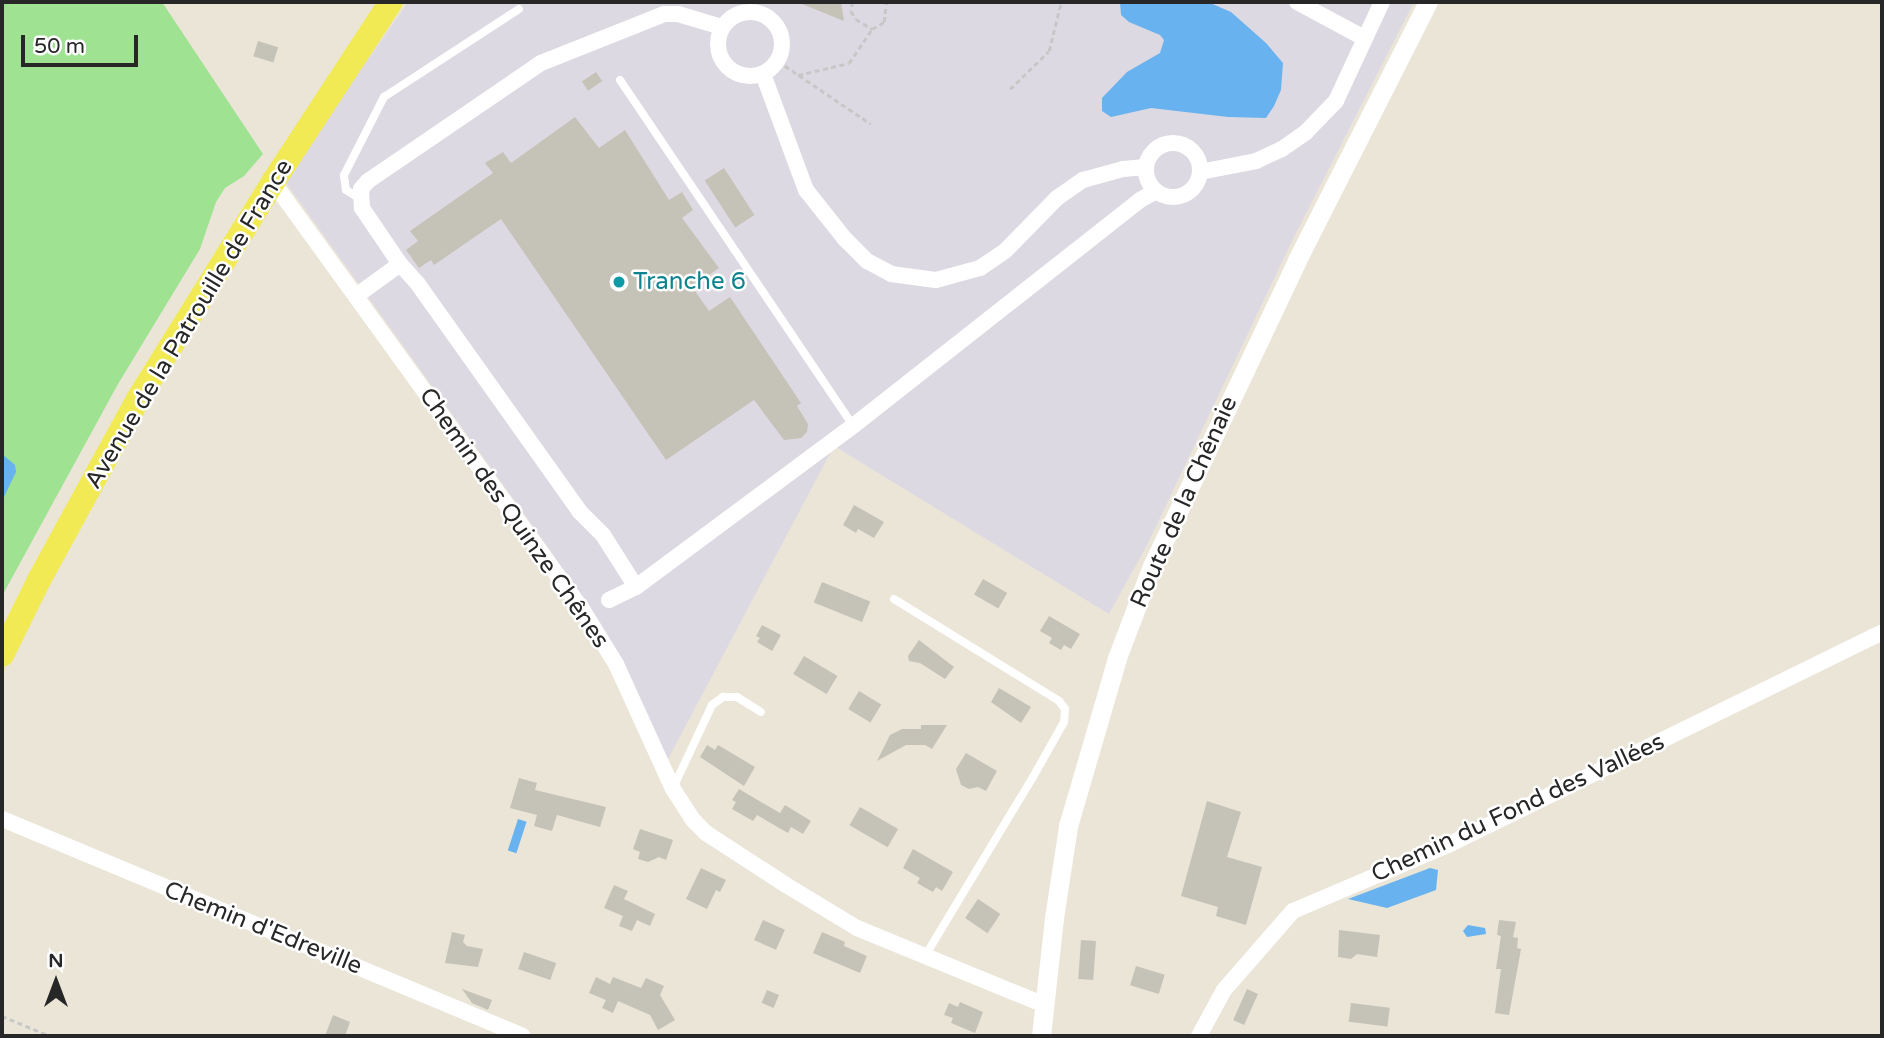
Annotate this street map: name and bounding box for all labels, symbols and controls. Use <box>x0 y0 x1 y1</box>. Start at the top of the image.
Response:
scale bar <box>24 21 142 65</box>
text: 50 m <box>34 34 85 59</box>
street label: Avenue de la Patrouille de France <box>79 154 299 494</box>
place label: Tranche 6 <box>633 268 746 296</box>
marker: Tranche 6 <box>611 274 627 290</box>
street label: Chemin des Quinze Chênes <box>413 382 615 654</box>
street label: Route de la Chênaie <box>1124 392 1244 612</box>
street label: Chemin du Fond des Vallées <box>1367 727 1669 889</box>
street label: Chemin d'Edreville <box>160 875 366 981</box>
north arrow <box>21 947 91 1017</box>
text: N <box>48 950 64 972</box>

